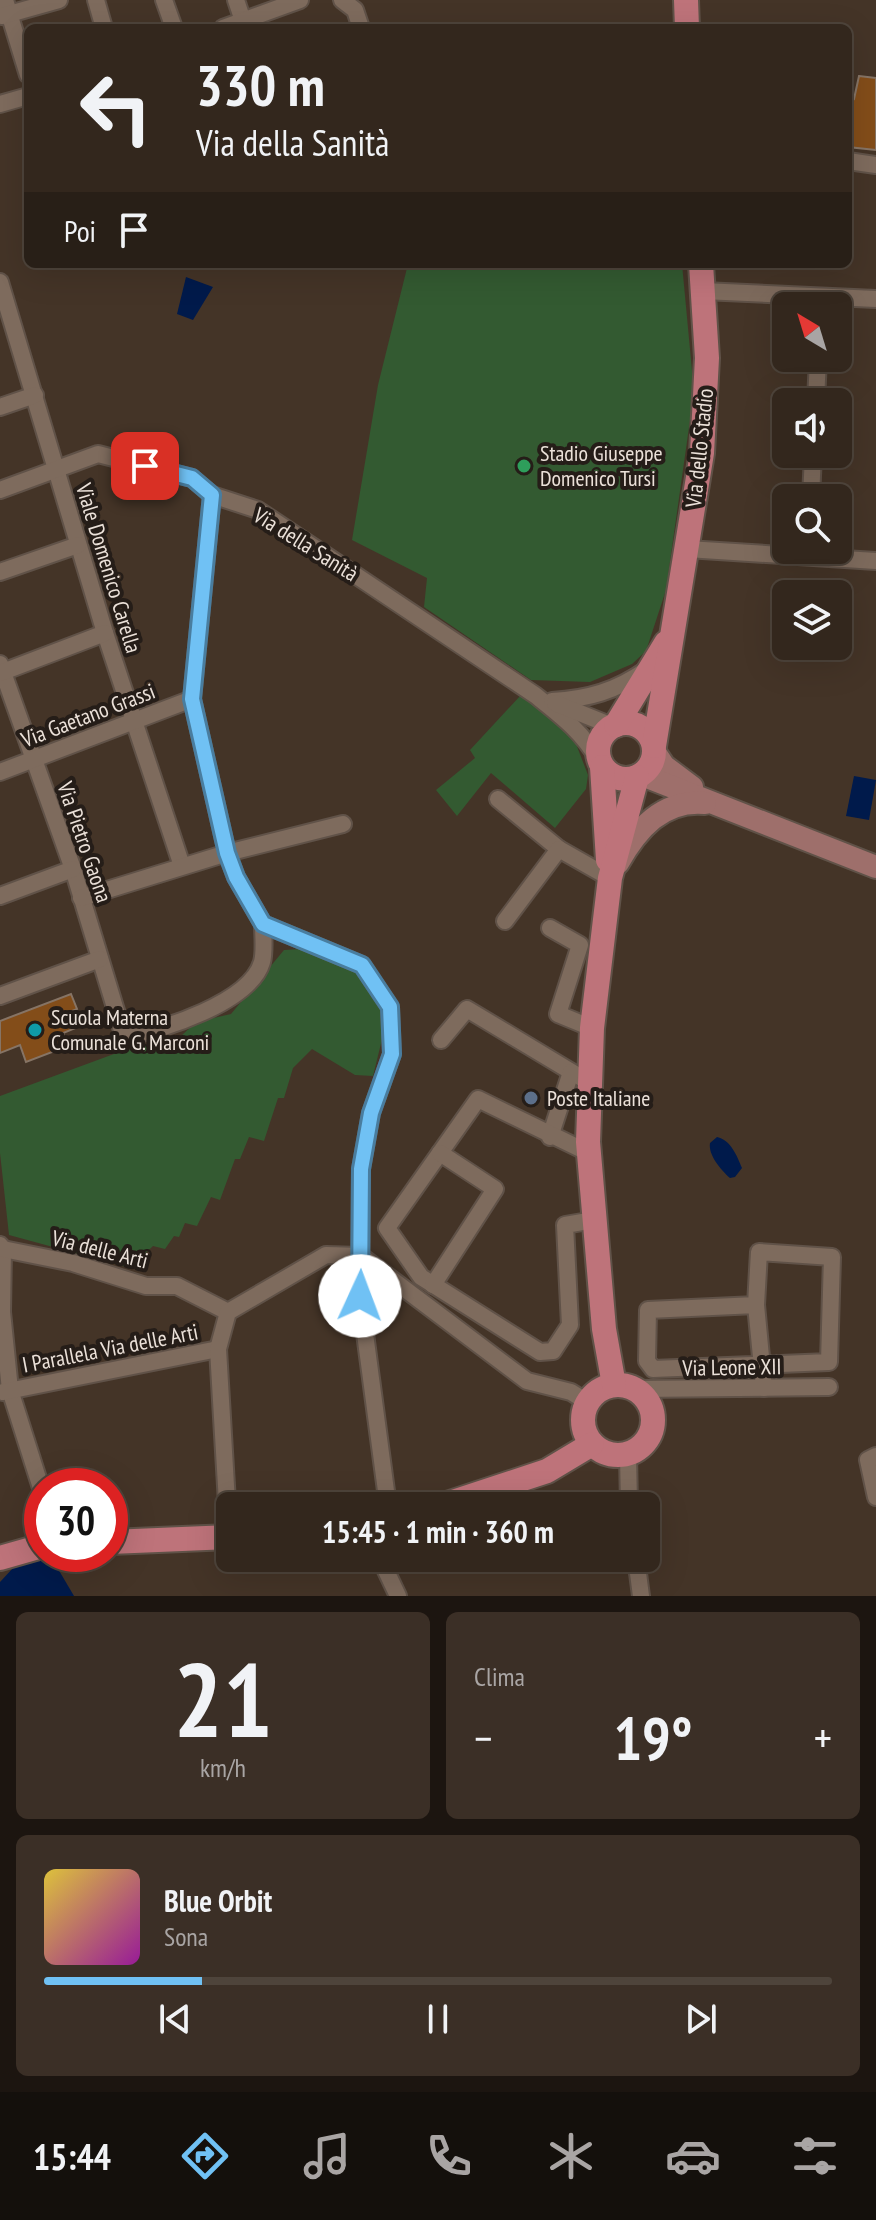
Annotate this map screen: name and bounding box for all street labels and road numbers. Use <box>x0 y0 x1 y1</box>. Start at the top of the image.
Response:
street label: Via dello Stadio <box>679 387 719 510</box>
street label: Viale Domenico Carella <box>70 479 148 656</box>
street label: Via della Sanità <box>248 500 364 587</box>
street label: Via Gaetano Grassi <box>16 677 159 754</box>
street label: Via Pietro Gaona <box>51 777 119 906</box>
street label: Via delle Arti <box>48 1223 151 1274</box>
street label: I Parallela Via delle Arti <box>20 1317 200 1379</box>
street label: Via Leone XII <box>681 1352 782 1382</box>

